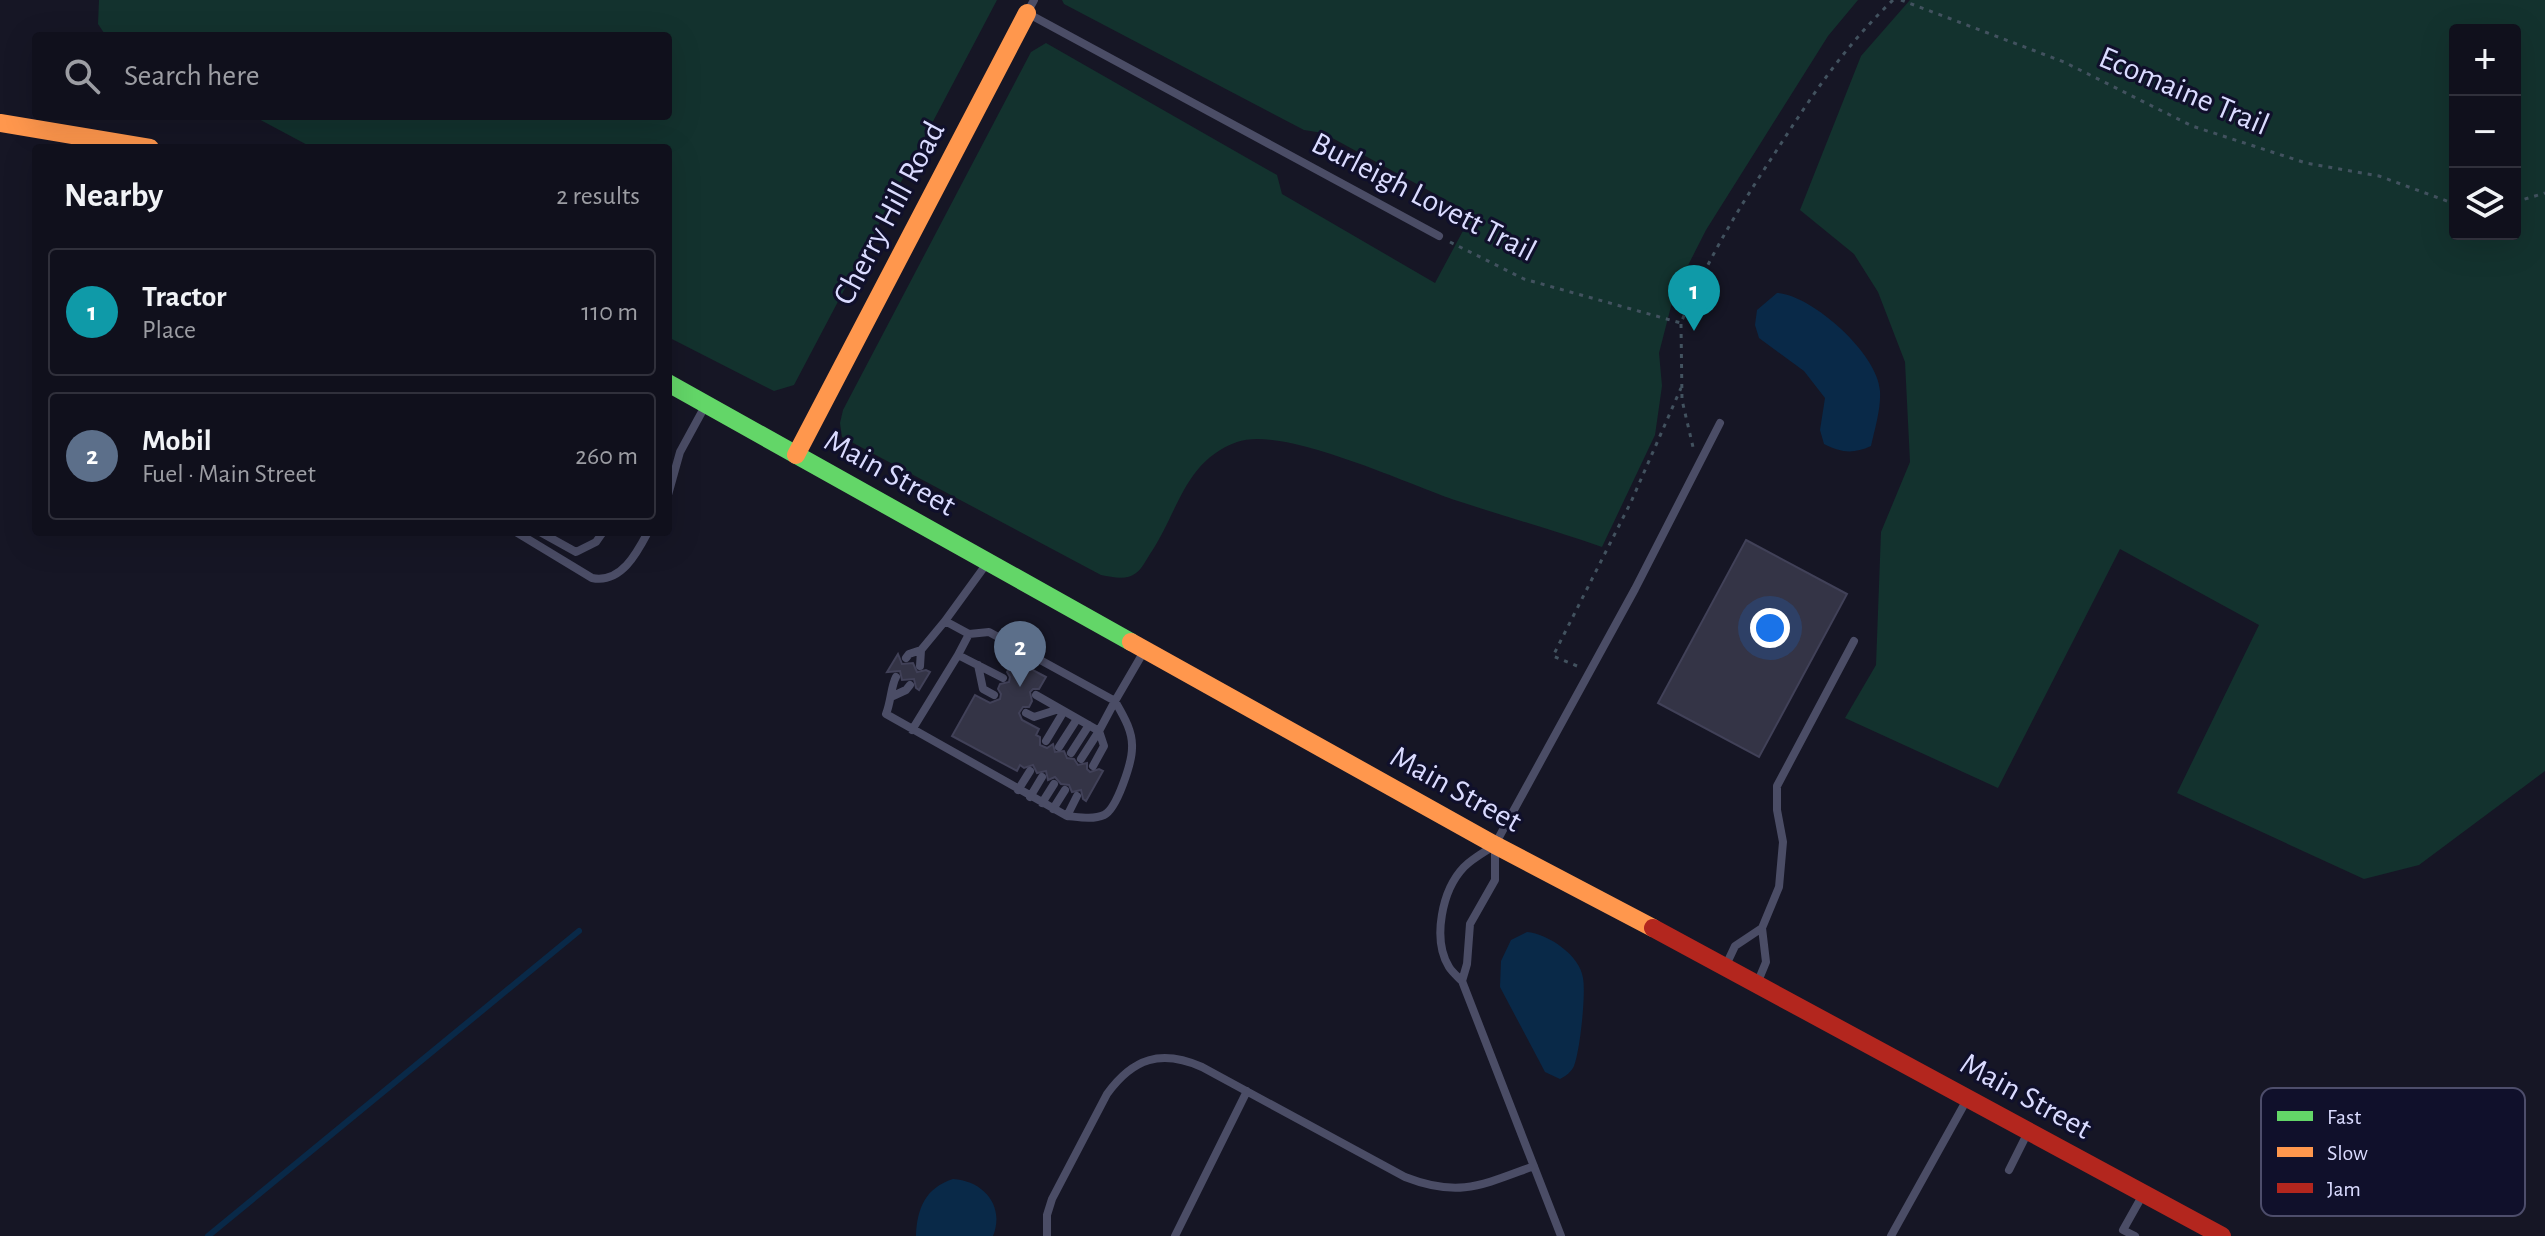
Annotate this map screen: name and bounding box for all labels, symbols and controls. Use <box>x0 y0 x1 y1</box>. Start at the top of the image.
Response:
map controls <box>2449 24 2521 240</box>
button: + <box>2449 24 2521 96</box>
search box <box>32 32 672 120</box>
street label: Ecomaine Trail <box>2094 41 2274 141</box>
icon: search <box>60 54 104 98</box>
text: Search here <box>124 61 260 91</box>
button: − <box>2449 96 2521 168</box>
street label: Cherry Hill Road <box>827 116 951 310</box>
street label: Burleigh Lovett Trail <box>1307 127 1541 267</box>
button: layers <box>2449 168 2521 240</box>
text: Nearby <box>64 179 163 213</box>
text: 2 results <box>556 183 640 209</box>
pin: 1 <box>1668 265 1720 331</box>
text: Tractor <box>142 282 227 312</box>
text: 1 <box>87 299 97 325</box>
text: 110 m <box>581 299 638 325</box>
text: Place <box>142 317 196 343</box>
street label: Main Street <box>819 424 961 522</box>
text: Mobil <box>142 426 212 456</box>
text: 2 <box>86 443 98 469</box>
text: 260 m <box>575 443 638 469</box>
text: Fuel · Main Street <box>142 461 316 487</box>
your location <box>1750 608 1790 648</box>
pin: 2 <box>994 621 1046 687</box>
street label: Main Street <box>1385 740 1527 838</box>
street label: Main Street <box>1955 1047 2097 1145</box>
legend <box>2261 1088 2525 1216</box>
text: Fast <box>2327 1106 2361 1128</box>
text: Slow <box>2327 1142 2368 1164</box>
text: Jam <box>2327 1178 2361 1200</box>

